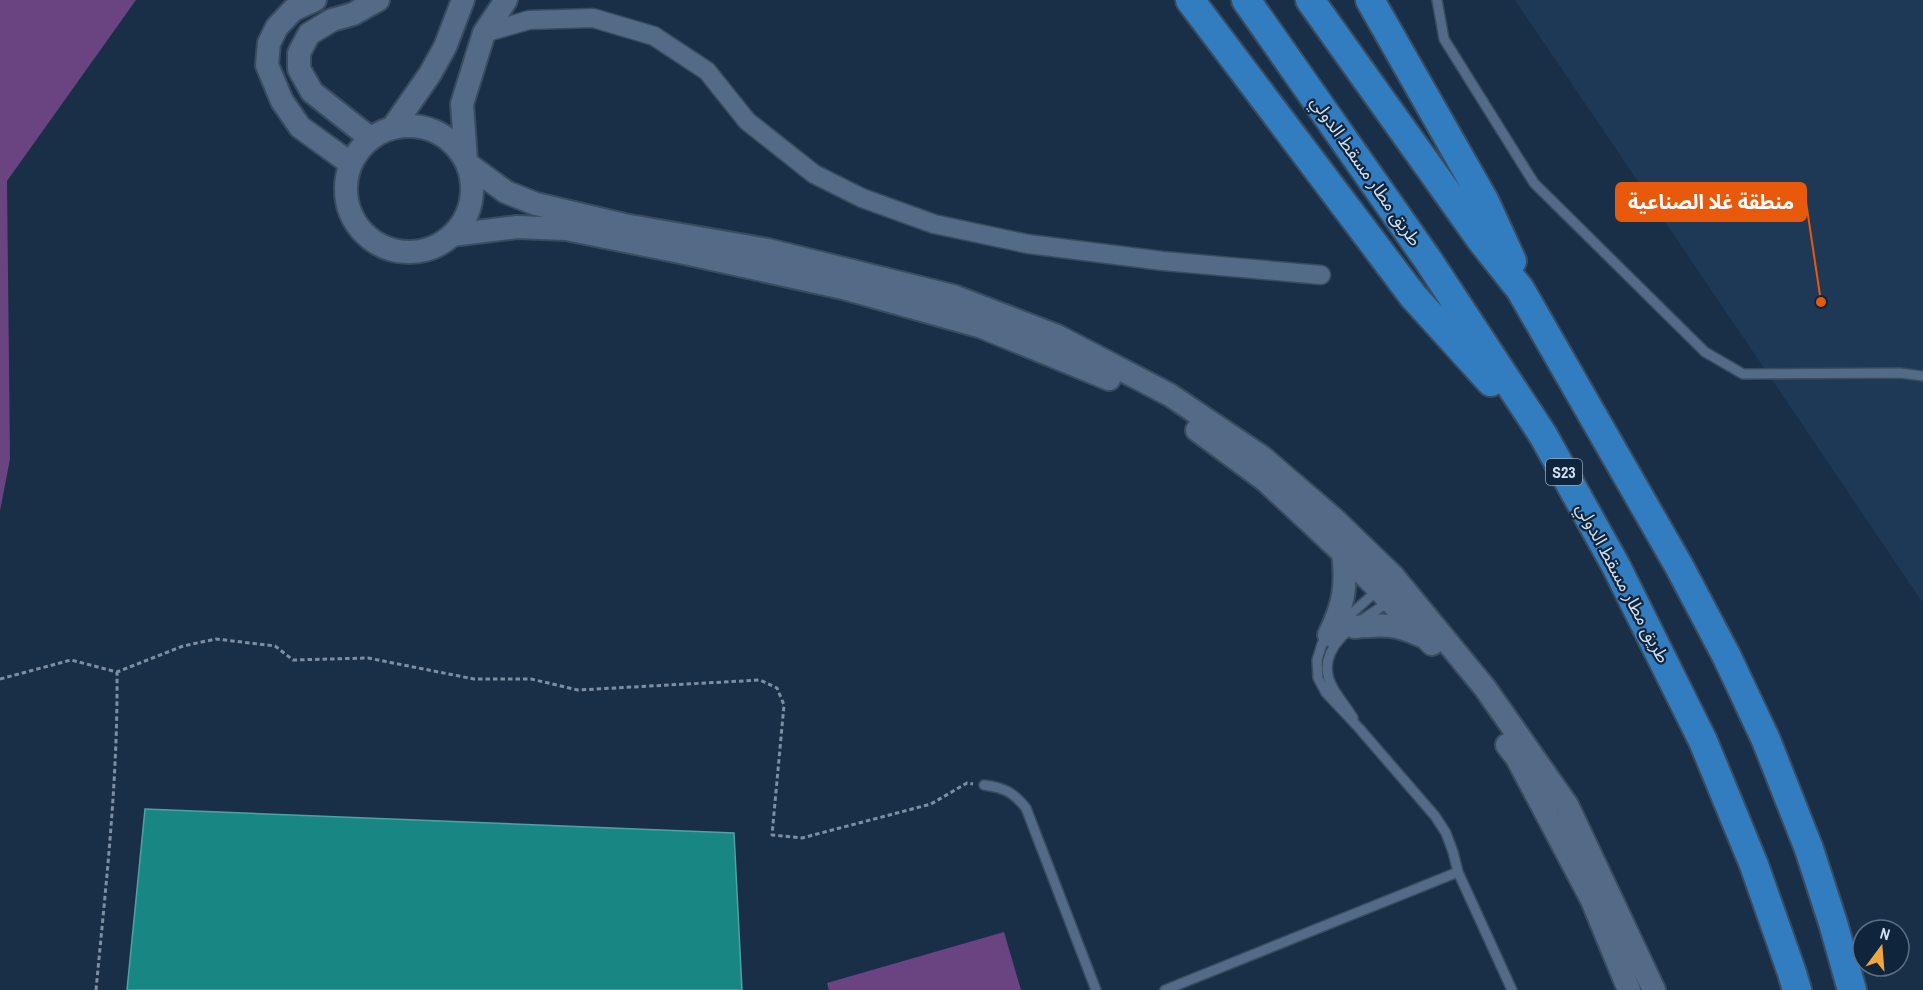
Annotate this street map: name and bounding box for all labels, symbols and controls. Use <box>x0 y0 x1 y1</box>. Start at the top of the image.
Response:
street label: طريق مطار مسقط الدولي <box>1304 91 1428 252</box>
callout: منطقة غلا الصناعية <box>1616 183 1806 221</box>
text: منطقة غلا الصناعية <box>1628 188 1794 215</box>
road number: S23 <box>1546 459 1582 485</box>
street label: طريق مطار مسقط الدولي <box>1570 498 1676 668</box>
north arrow <box>1851 918 1911 978</box>
text: N <box>1878 922 1893 945</box>

